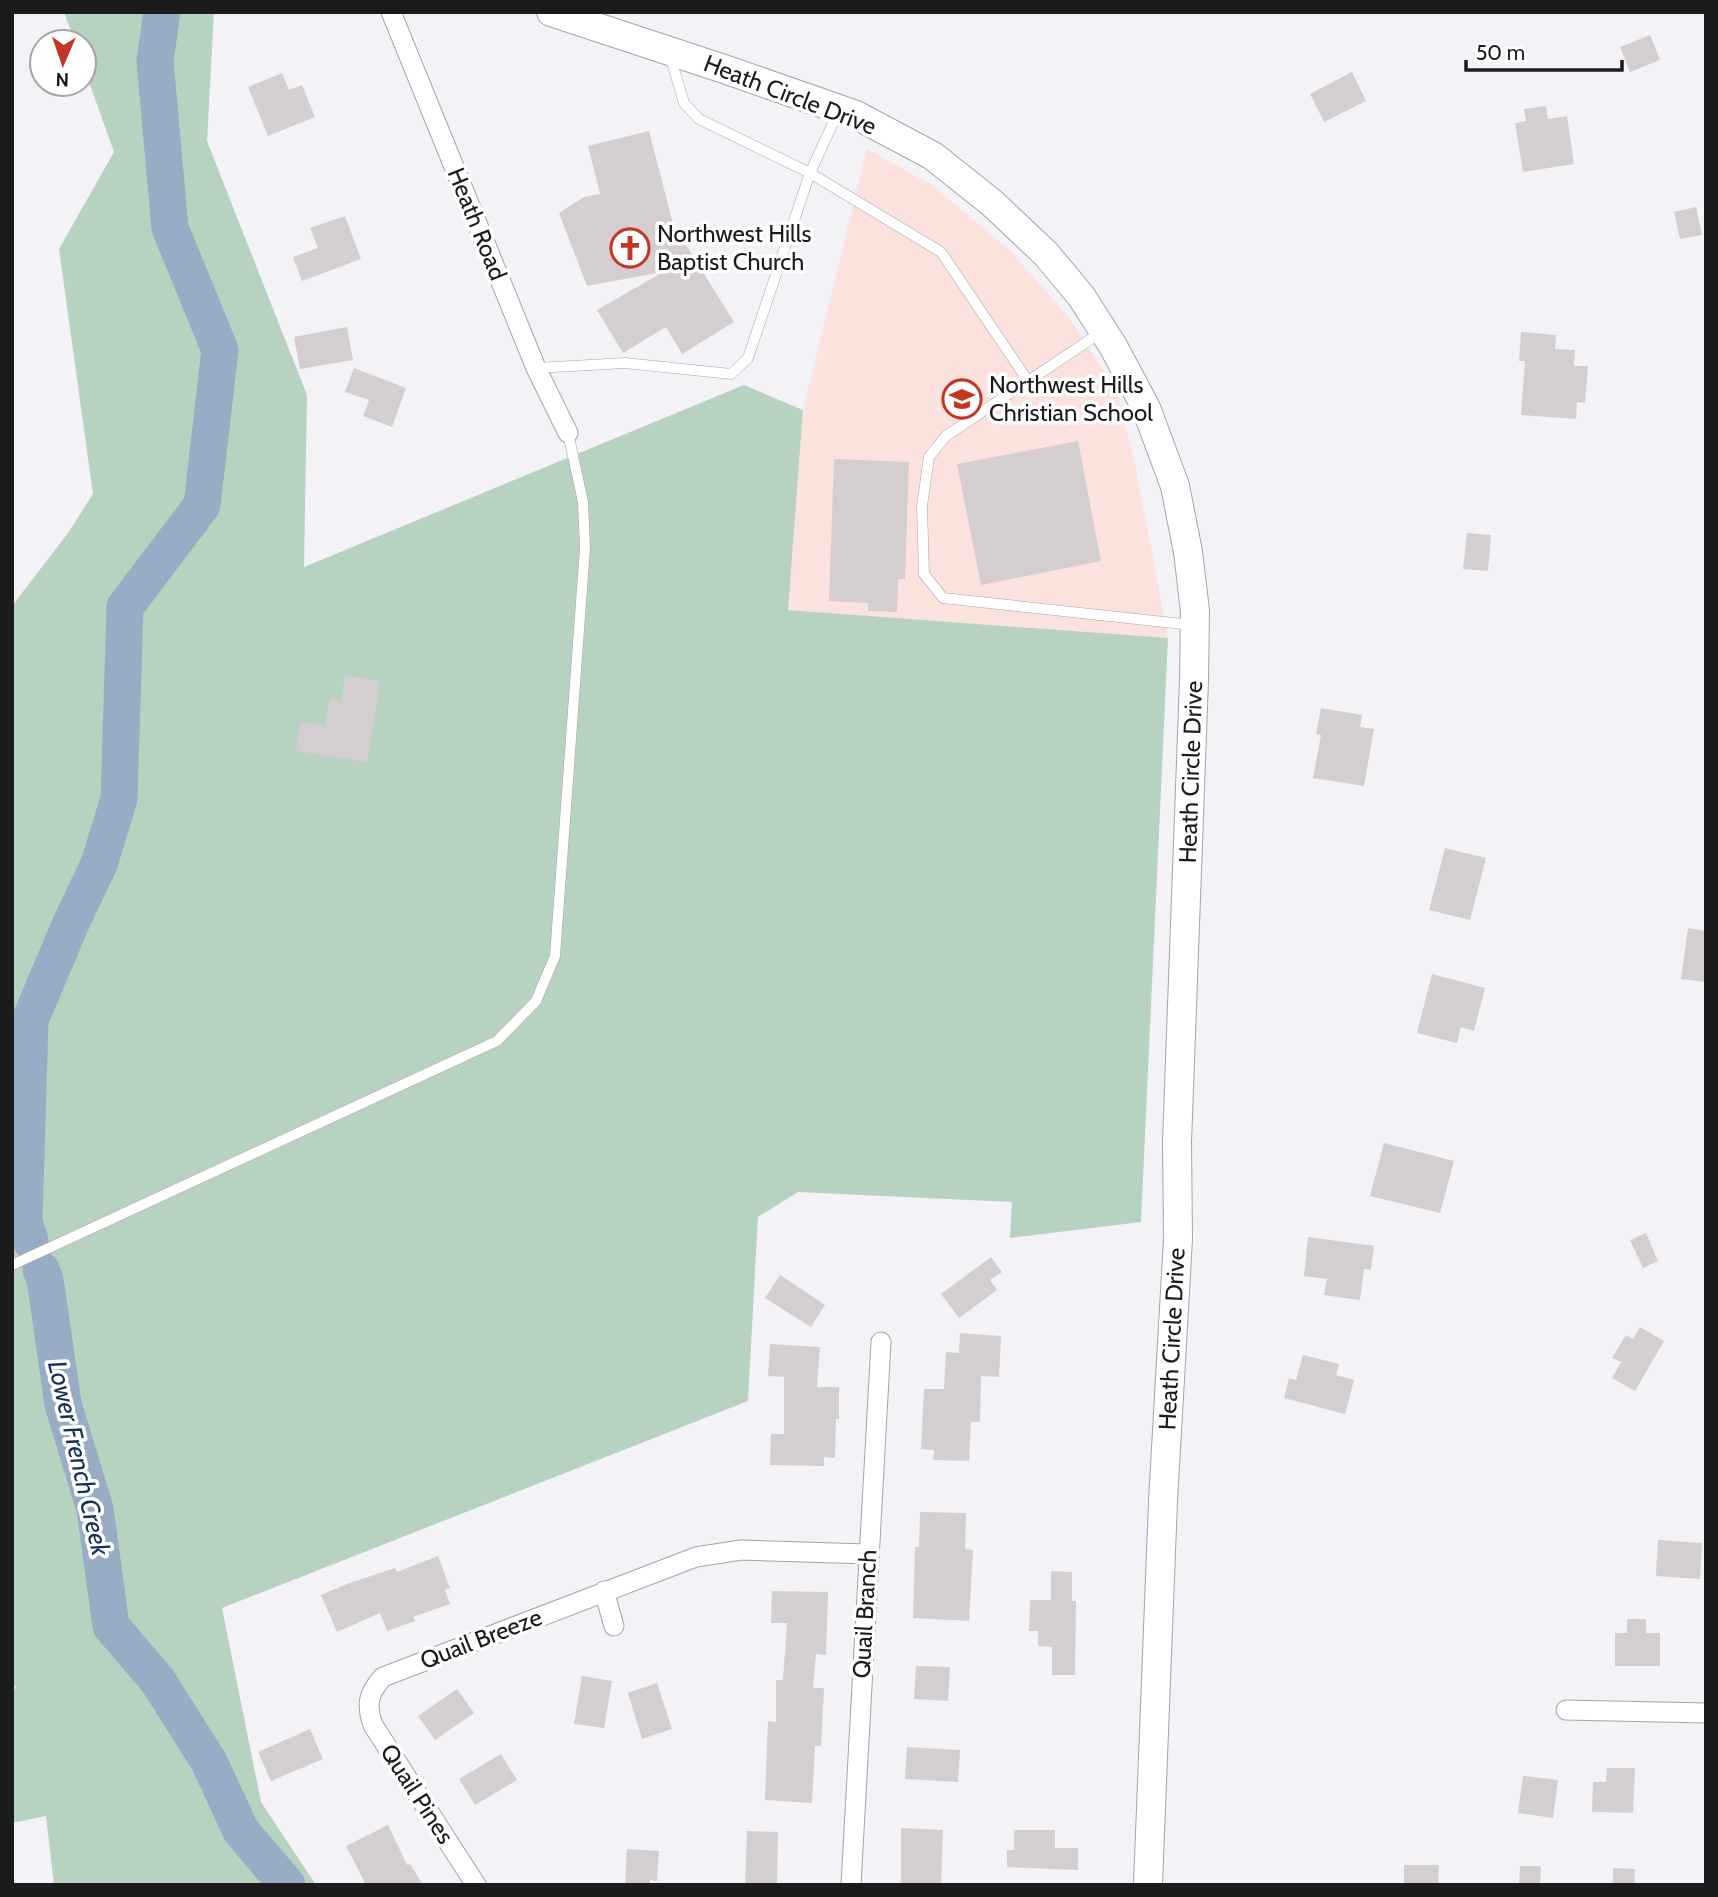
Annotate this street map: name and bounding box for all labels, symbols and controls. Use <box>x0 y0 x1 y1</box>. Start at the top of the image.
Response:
north arrow <box>28 28 98 98</box>
scale bar <box>1466 28 1622 72</box>
text: 50 m <box>1476 40 1525 65</box>
street label: Heath Circle Drive <box>700 48 881 141</box>
text: N <box>55 68 70 91</box>
street label: Heath Road <box>442 163 513 284</box>
place label: Northwest Hills Baptist Church <box>657 219 811 276</box>
church icon: Northwest Hills Baptist Church <box>609 227 651 269</box>
place label: Northwest Hills Christian School <box>989 370 1153 427</box>
school or university icon: Northwest Hills Christian School <box>941 378 983 420</box>
street label: Heath Circle Drive <box>1173 680 1208 864</box>
street label: Heath Circle Drive <box>1152 1247 1191 1431</box>
water label: Lower French Creek <box>41 1357 117 1560</box>
street label: Quail Branch <box>847 1549 882 1679</box>
street label: Quail Breeze <box>416 1602 546 1675</box>
street label: Quail Pines <box>375 1738 460 1849</box>

